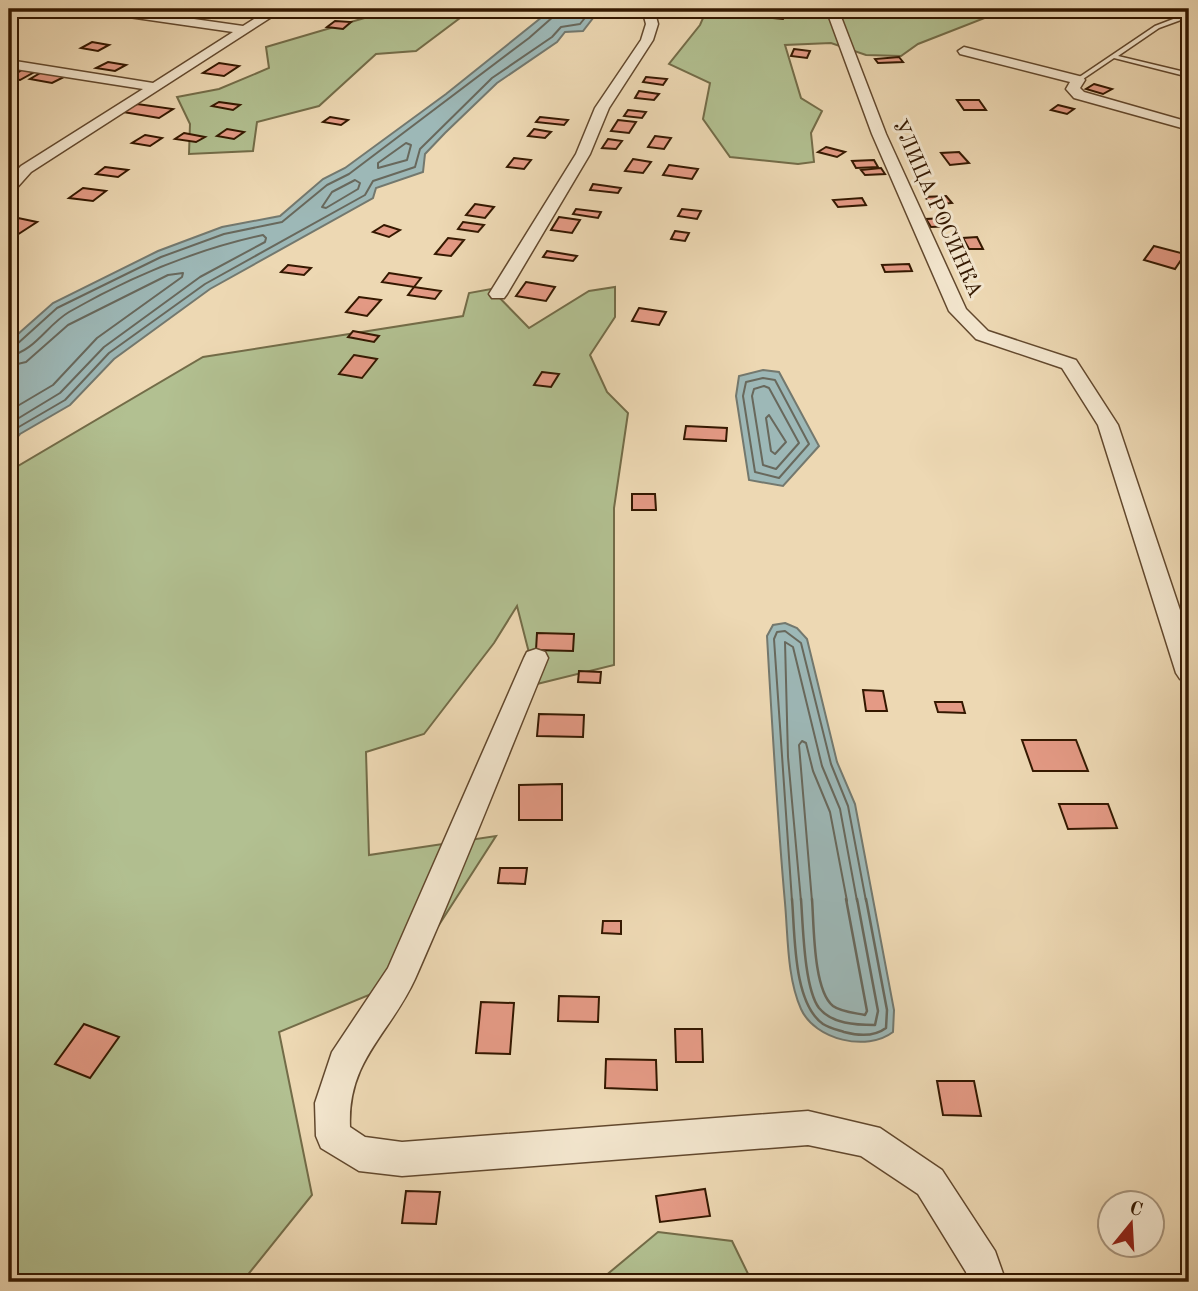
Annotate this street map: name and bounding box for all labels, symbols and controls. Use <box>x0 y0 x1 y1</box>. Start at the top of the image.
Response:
street label: УЛИЦА РОСИНКА <box>888 117 985 301</box>
north arrow <box>1096 1190 1166 1260</box>
text: С <box>1127 1199 1144 1221</box>

